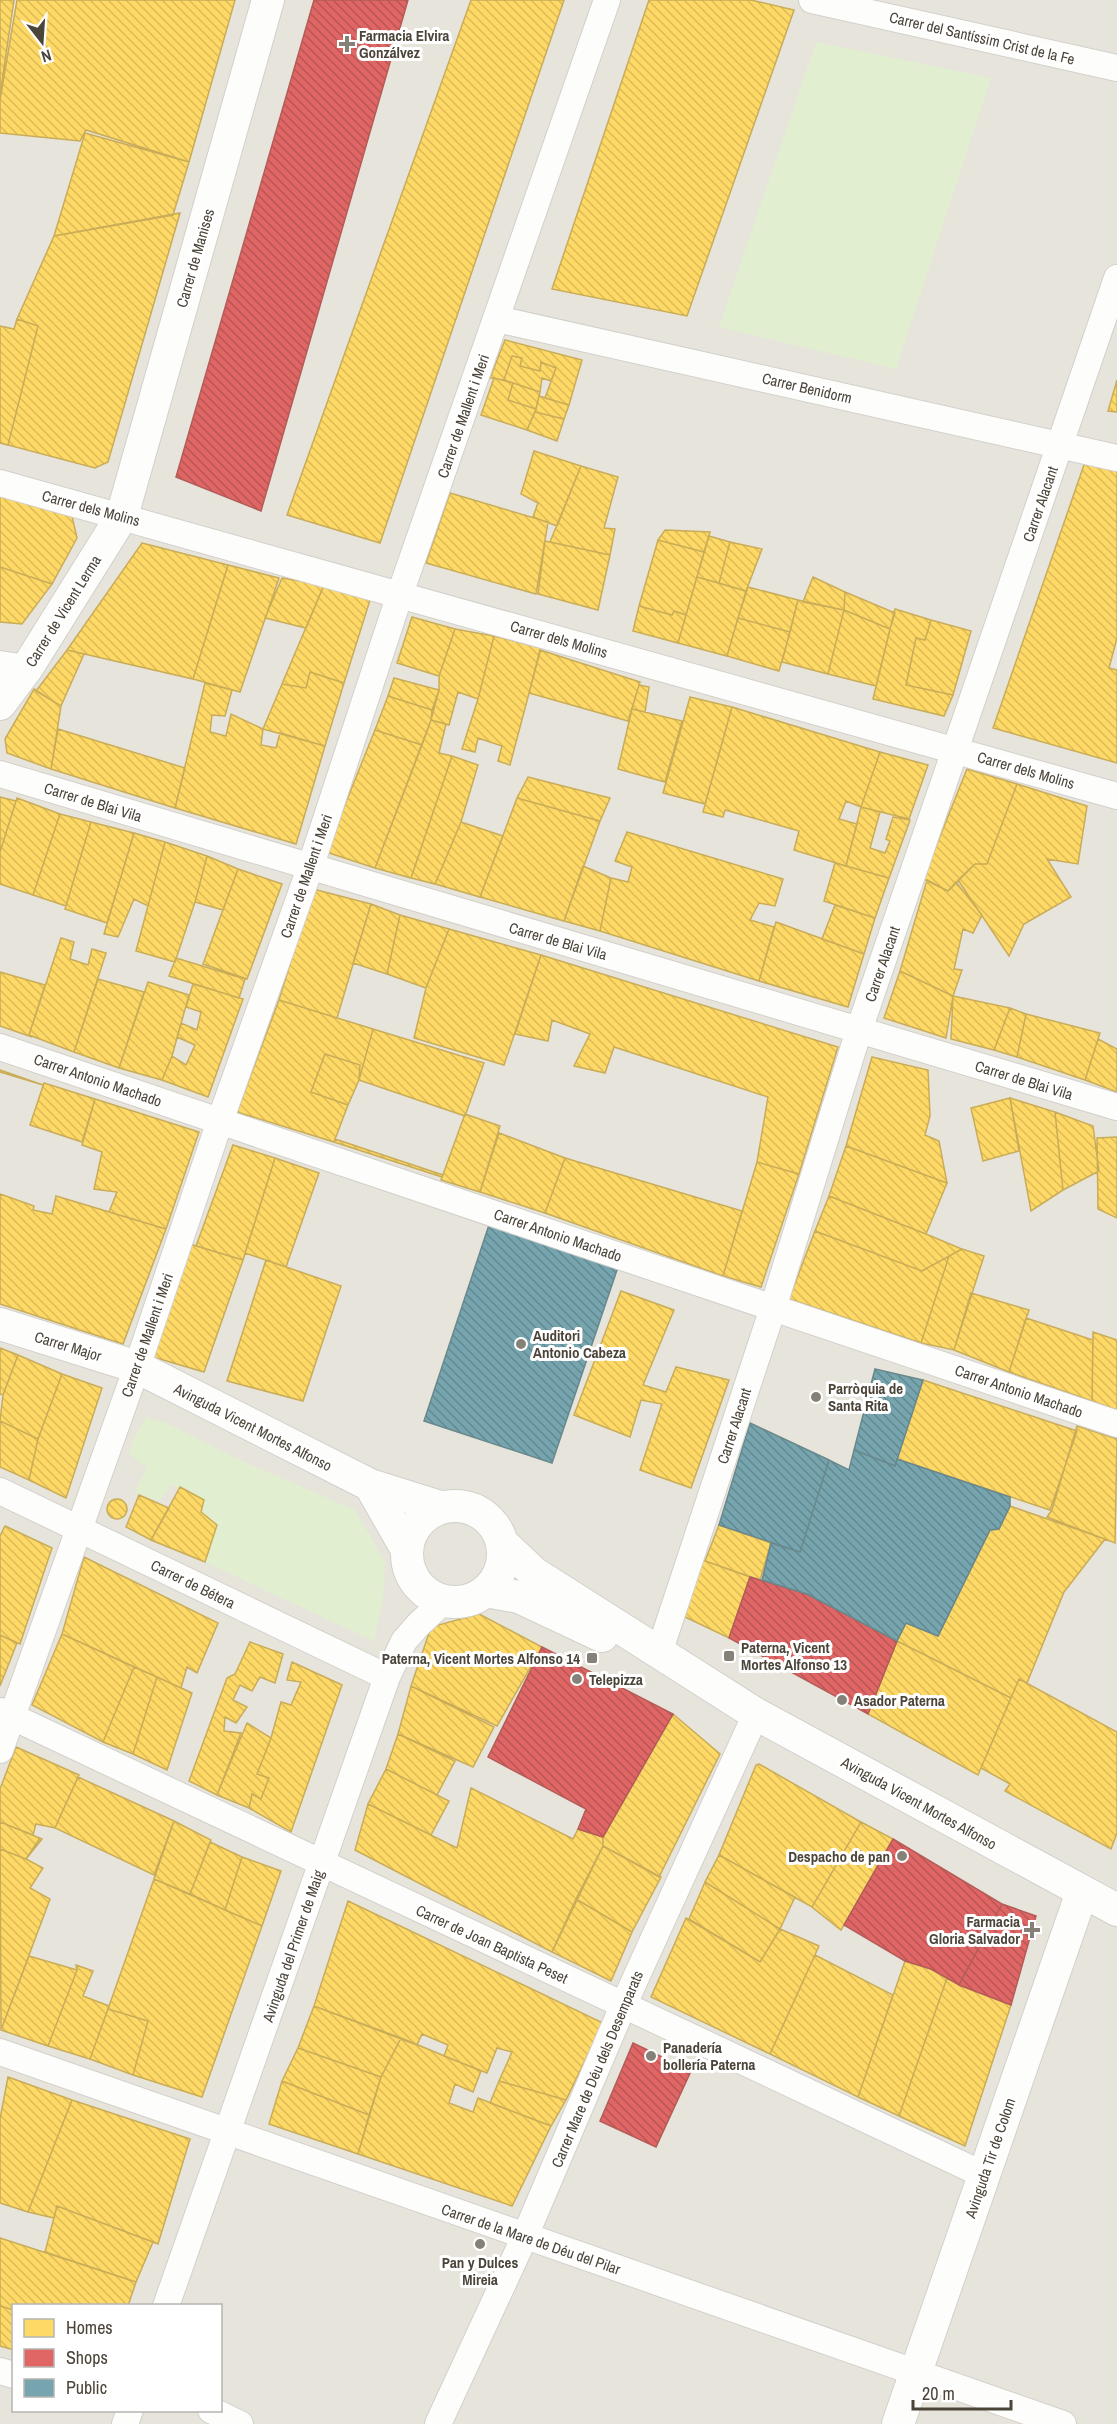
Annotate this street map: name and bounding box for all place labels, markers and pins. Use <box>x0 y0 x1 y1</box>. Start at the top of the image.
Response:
place label: Farmacia Elvira Gonzálvez <box>359 25 450 63</box>
marker: Farmacia Elvira Gonzálvez <box>340 37 354 51</box>
place label: Auditori Antonio Cabeza <box>533 1325 626 1363</box>
marker: Auditori Antonio Cabeza <box>514 1337 528 1351</box>
place label: Parròquia de Santa Rita <box>828 1378 903 1416</box>
marker: Parròquia de Santa Rita <box>809 1390 823 1404</box>
place label: Paterna, Vicent Mortes Alfonso 13 <box>741 1637 847 1675</box>
place label: Paterna, Vicent Mortes Alfonso 14 <box>382 1648 580 1669</box>
marker: Paterna, Vicent Mortes Alfonso 13 <box>722 1649 736 1663</box>
marker: Paterna, Vicent Mortes Alfonso 14 <box>585 1651 599 1665</box>
place label: Telepizza <box>589 1669 643 1690</box>
marker: Telepizza <box>570 1672 584 1686</box>
place label: Asador Paterna <box>854 1690 945 1711</box>
marker: Asador Paterna <box>835 1693 849 1707</box>
place label: Despacho de pan <box>788 1846 890 1867</box>
marker: Despacho de pan <box>895 1849 909 1863</box>
place label: Farmacia Gloria Salvador <box>929 1911 1020 1949</box>
marker: Farmacia Gloria Salvador <box>1025 1923 1039 1937</box>
place label: Panadería bollería Paterna <box>663 2037 755 2075</box>
marker: Panadería bollería Paterna <box>644 2049 658 2063</box>
marker: Pan y Dulces Mireia <box>473 2237 487 2251</box>
place label: Pan y Dulces Mireia <box>442 2252 518 2290</box>

